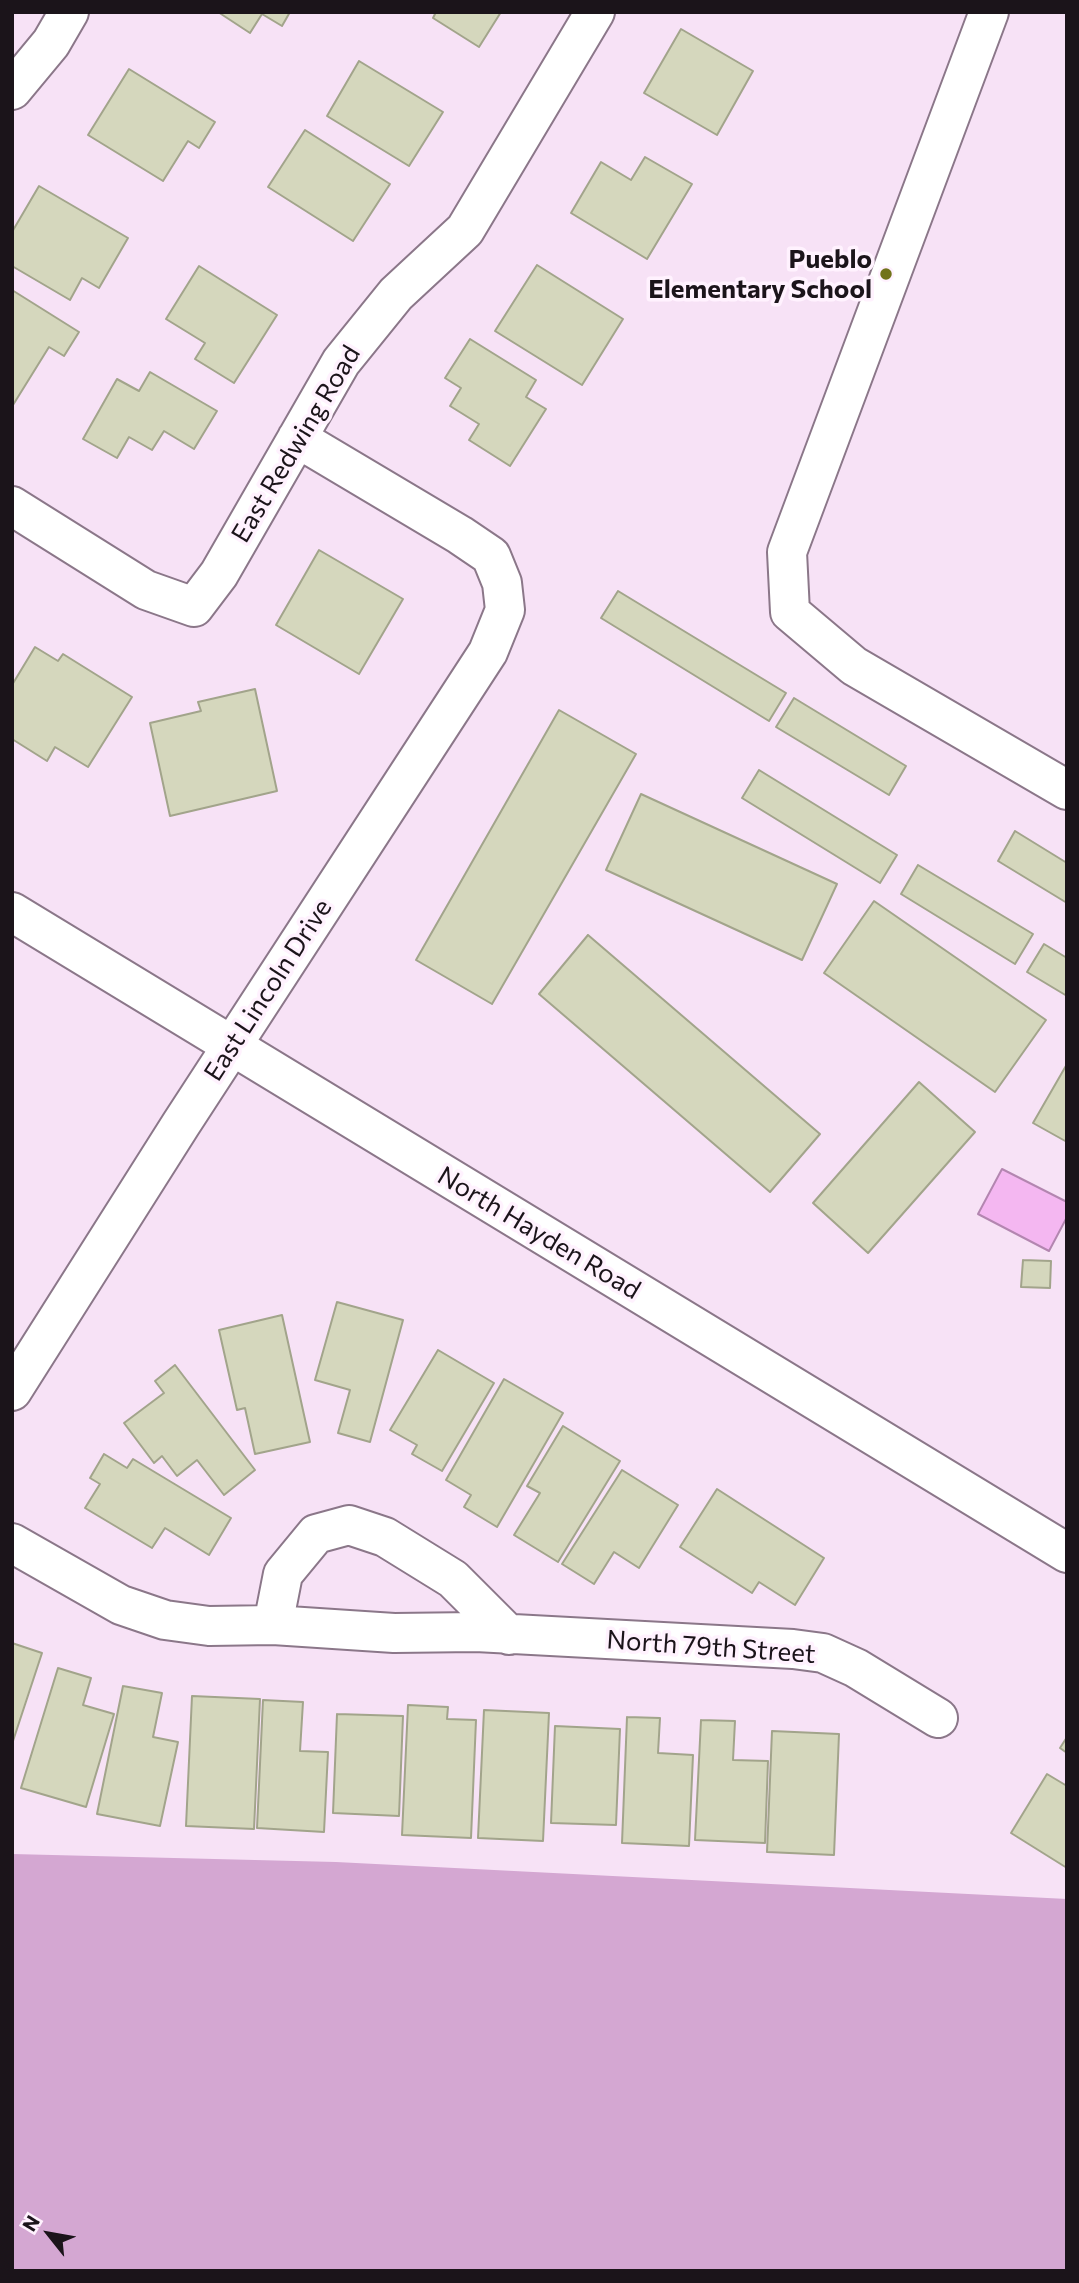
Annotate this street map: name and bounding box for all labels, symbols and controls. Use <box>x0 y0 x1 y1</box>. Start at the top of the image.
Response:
place label: Pueblo Elementary School <box>648 243 872 304</box>
marker: Pueblo Elementary School <box>878 266 894 282</box>
street label: East Redwing Road <box>225 340 367 548</box>
street label: East Lincoln Drive <box>198 893 338 1087</box>
street label: North Hayden Road <box>432 1160 646 1306</box>
street label: North 79th Street <box>605 1624 817 1670</box>
north arrow <box>14 2199 84 2269</box>
text: N <box>17 2211 44 2235</box>

